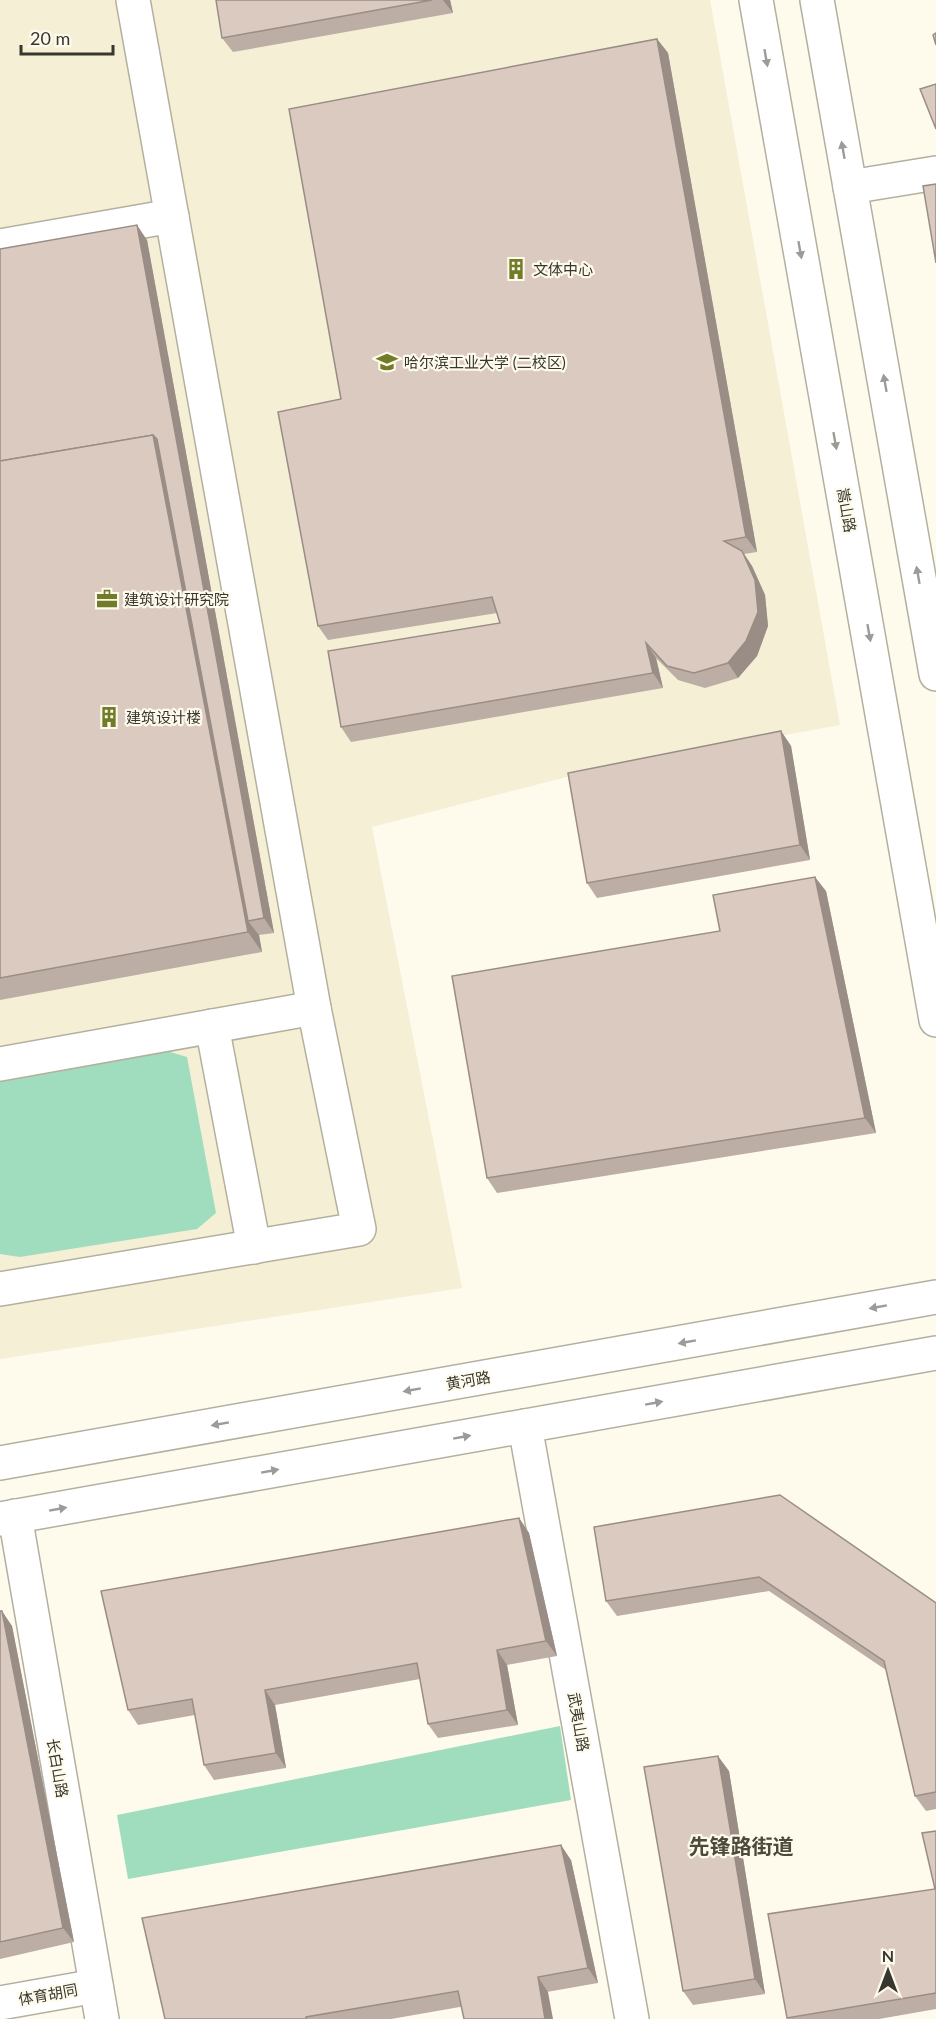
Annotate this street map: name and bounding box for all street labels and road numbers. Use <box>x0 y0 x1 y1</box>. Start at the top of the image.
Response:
street label: 嵩山路 <box>834 486 860 534</box>
street label: 黄河路 <box>444 1367 492 1393</box>
street label: 武夷山路 <box>565 1691 593 1753</box>
street label: 长白山路 <box>44 1737 72 1799</box>
street label: 体育胡同 <box>17 1980 79 2008</box>

